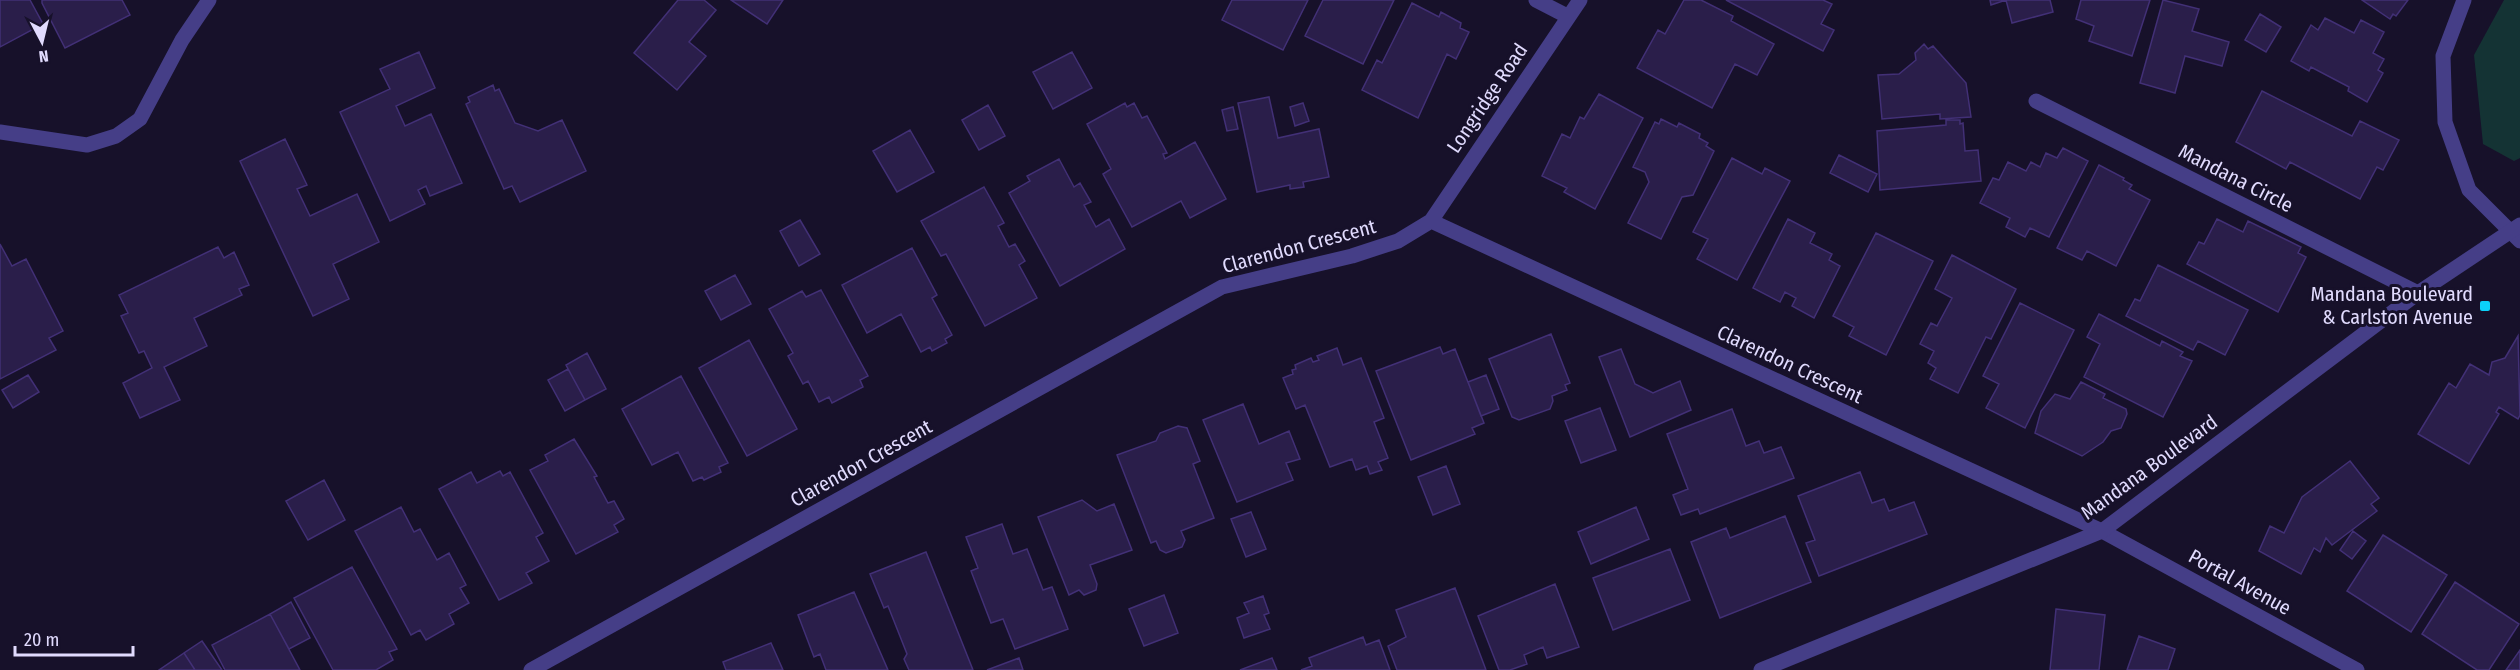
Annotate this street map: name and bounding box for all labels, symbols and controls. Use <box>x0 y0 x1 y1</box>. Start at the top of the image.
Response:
north arrow <box>12 12 72 72</box>
street label: Longridge Road <box>1442 39 1532 157</box>
text: N <box>38 46 50 66</box>
street label: Mandana Circle <box>2175 139 2297 217</box>
street label: Clarendon Crescent <box>1220 214 1379 278</box>
place label: Mandana Boulevard & Carlston Avenue <box>2310 282 2473 329</box>
marker: Mandana Boulevard & Carlston Avenue <box>2478 299 2492 313</box>
street label: Clarendon Crescent <box>1713 320 1867 408</box>
street label: Mandana Boulevard <box>2076 410 2222 524</box>
street label: Clarendon Crescent <box>786 414 936 512</box>
street label: Portal Avenue <box>2185 544 2295 620</box>
scale bar <box>15 619 134 657</box>
text: 20 m <box>24 629 59 651</box>

